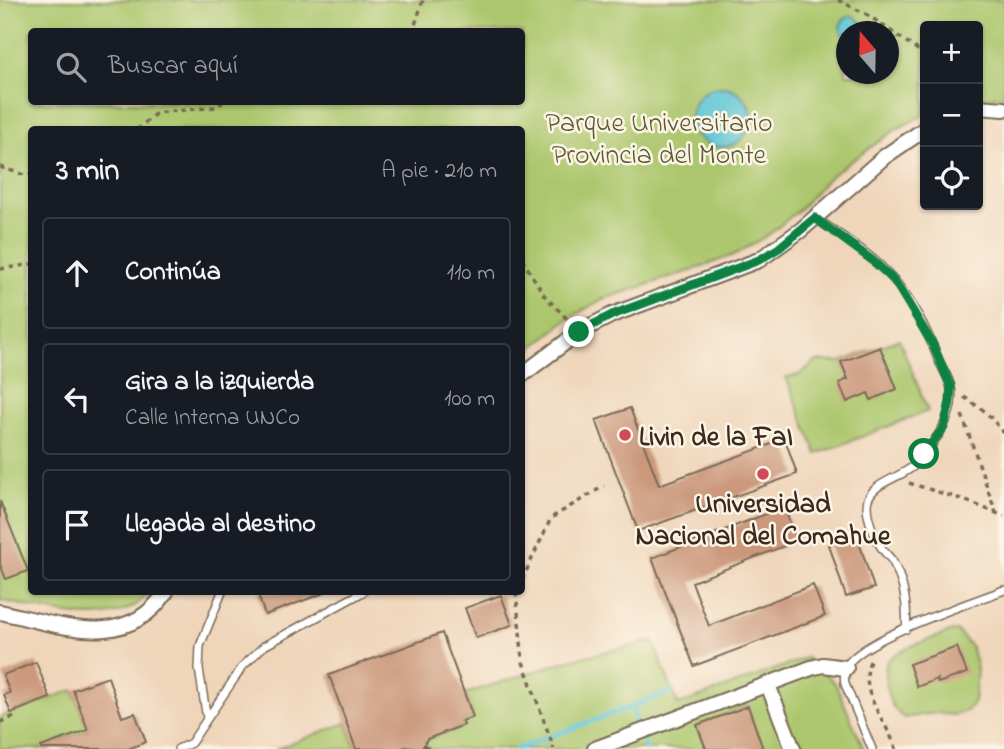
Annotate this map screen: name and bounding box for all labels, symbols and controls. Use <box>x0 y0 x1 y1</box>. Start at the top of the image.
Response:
north arrow <box>836 21 899 84</box>
map controls <box>920 21 983 210</box>
button: + <box>920 21 983 84</box>
search box <box>28 28 525 105</box>
icon: search <box>52 48 90 86</box>
text: Buscar aquí <box>108 48 238 86</box>
button: − <box>920 84 983 147</box>
park label: Parque Universitario Provincia del Monte <box>546 104 772 177</box>
button: locate <box>920 147 983 210</box>
text: 3 min <box>56 150 119 194</box>
text: A pie · 210 m <box>381 155 497 188</box>
icon: ahead <box>58 254 96 292</box>
text: Continúa <box>125 254 221 292</box>
text: 110 m <box>447 257 495 290</box>
route end <box>563 316 594 347</box>
text: Gira a la izquierda <box>125 364 314 402</box>
icon: left <box>58 380 96 418</box>
text: 100 m <box>444 383 495 416</box>
text: Calle Interna UNCo <box>125 402 300 435</box>
place label: Livin de la FaI <box>639 418 793 459</box>
marker: Livin de la FaI <box>617 427 633 443</box>
route start <box>908 438 939 469</box>
marker: Universidad Nacional del Comahue <box>755 466 771 482</box>
place label: Universidad Nacional del Comahue <box>635 485 892 558</box>
icon: arrive <box>58 506 96 544</box>
text: Llegada al destino <box>125 506 316 544</box>

